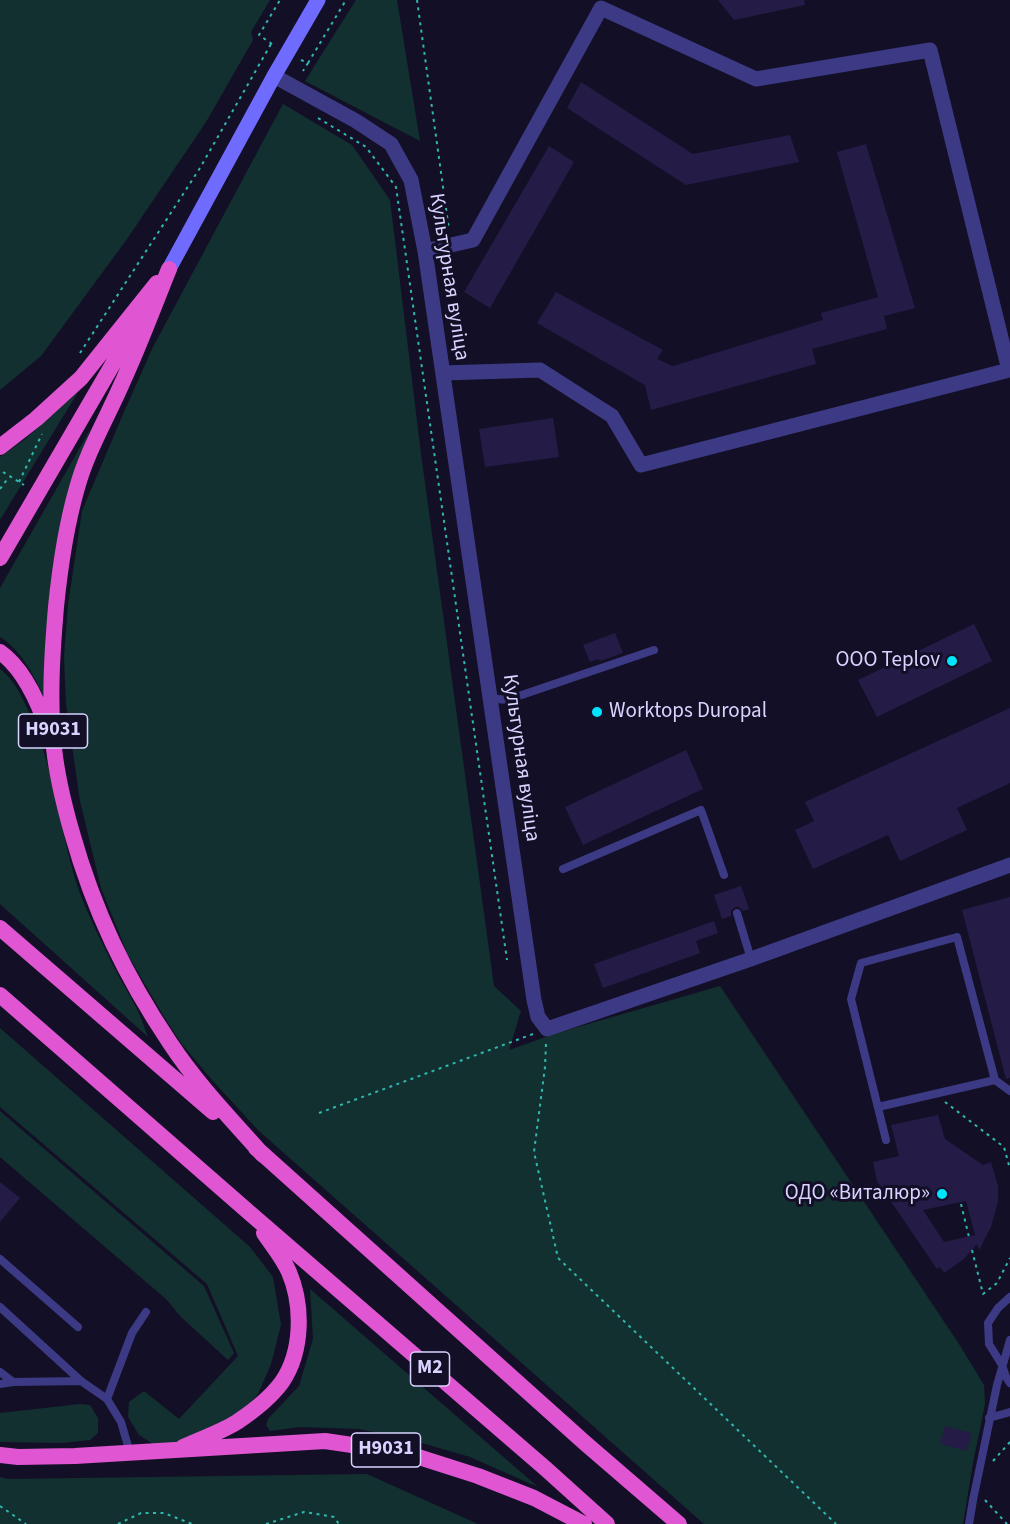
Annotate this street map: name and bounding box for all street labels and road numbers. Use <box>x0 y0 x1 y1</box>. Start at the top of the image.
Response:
street label: Культурная вуліца <box>422 192 474 362</box>
street label: Культурная вуліца <box>496 673 544 843</box>
road number: Н9031 <box>19 714 88 748</box>
road number: М2 <box>410 1352 450 1386</box>
road number: Н9031 <box>352 1433 420 1467</box>

